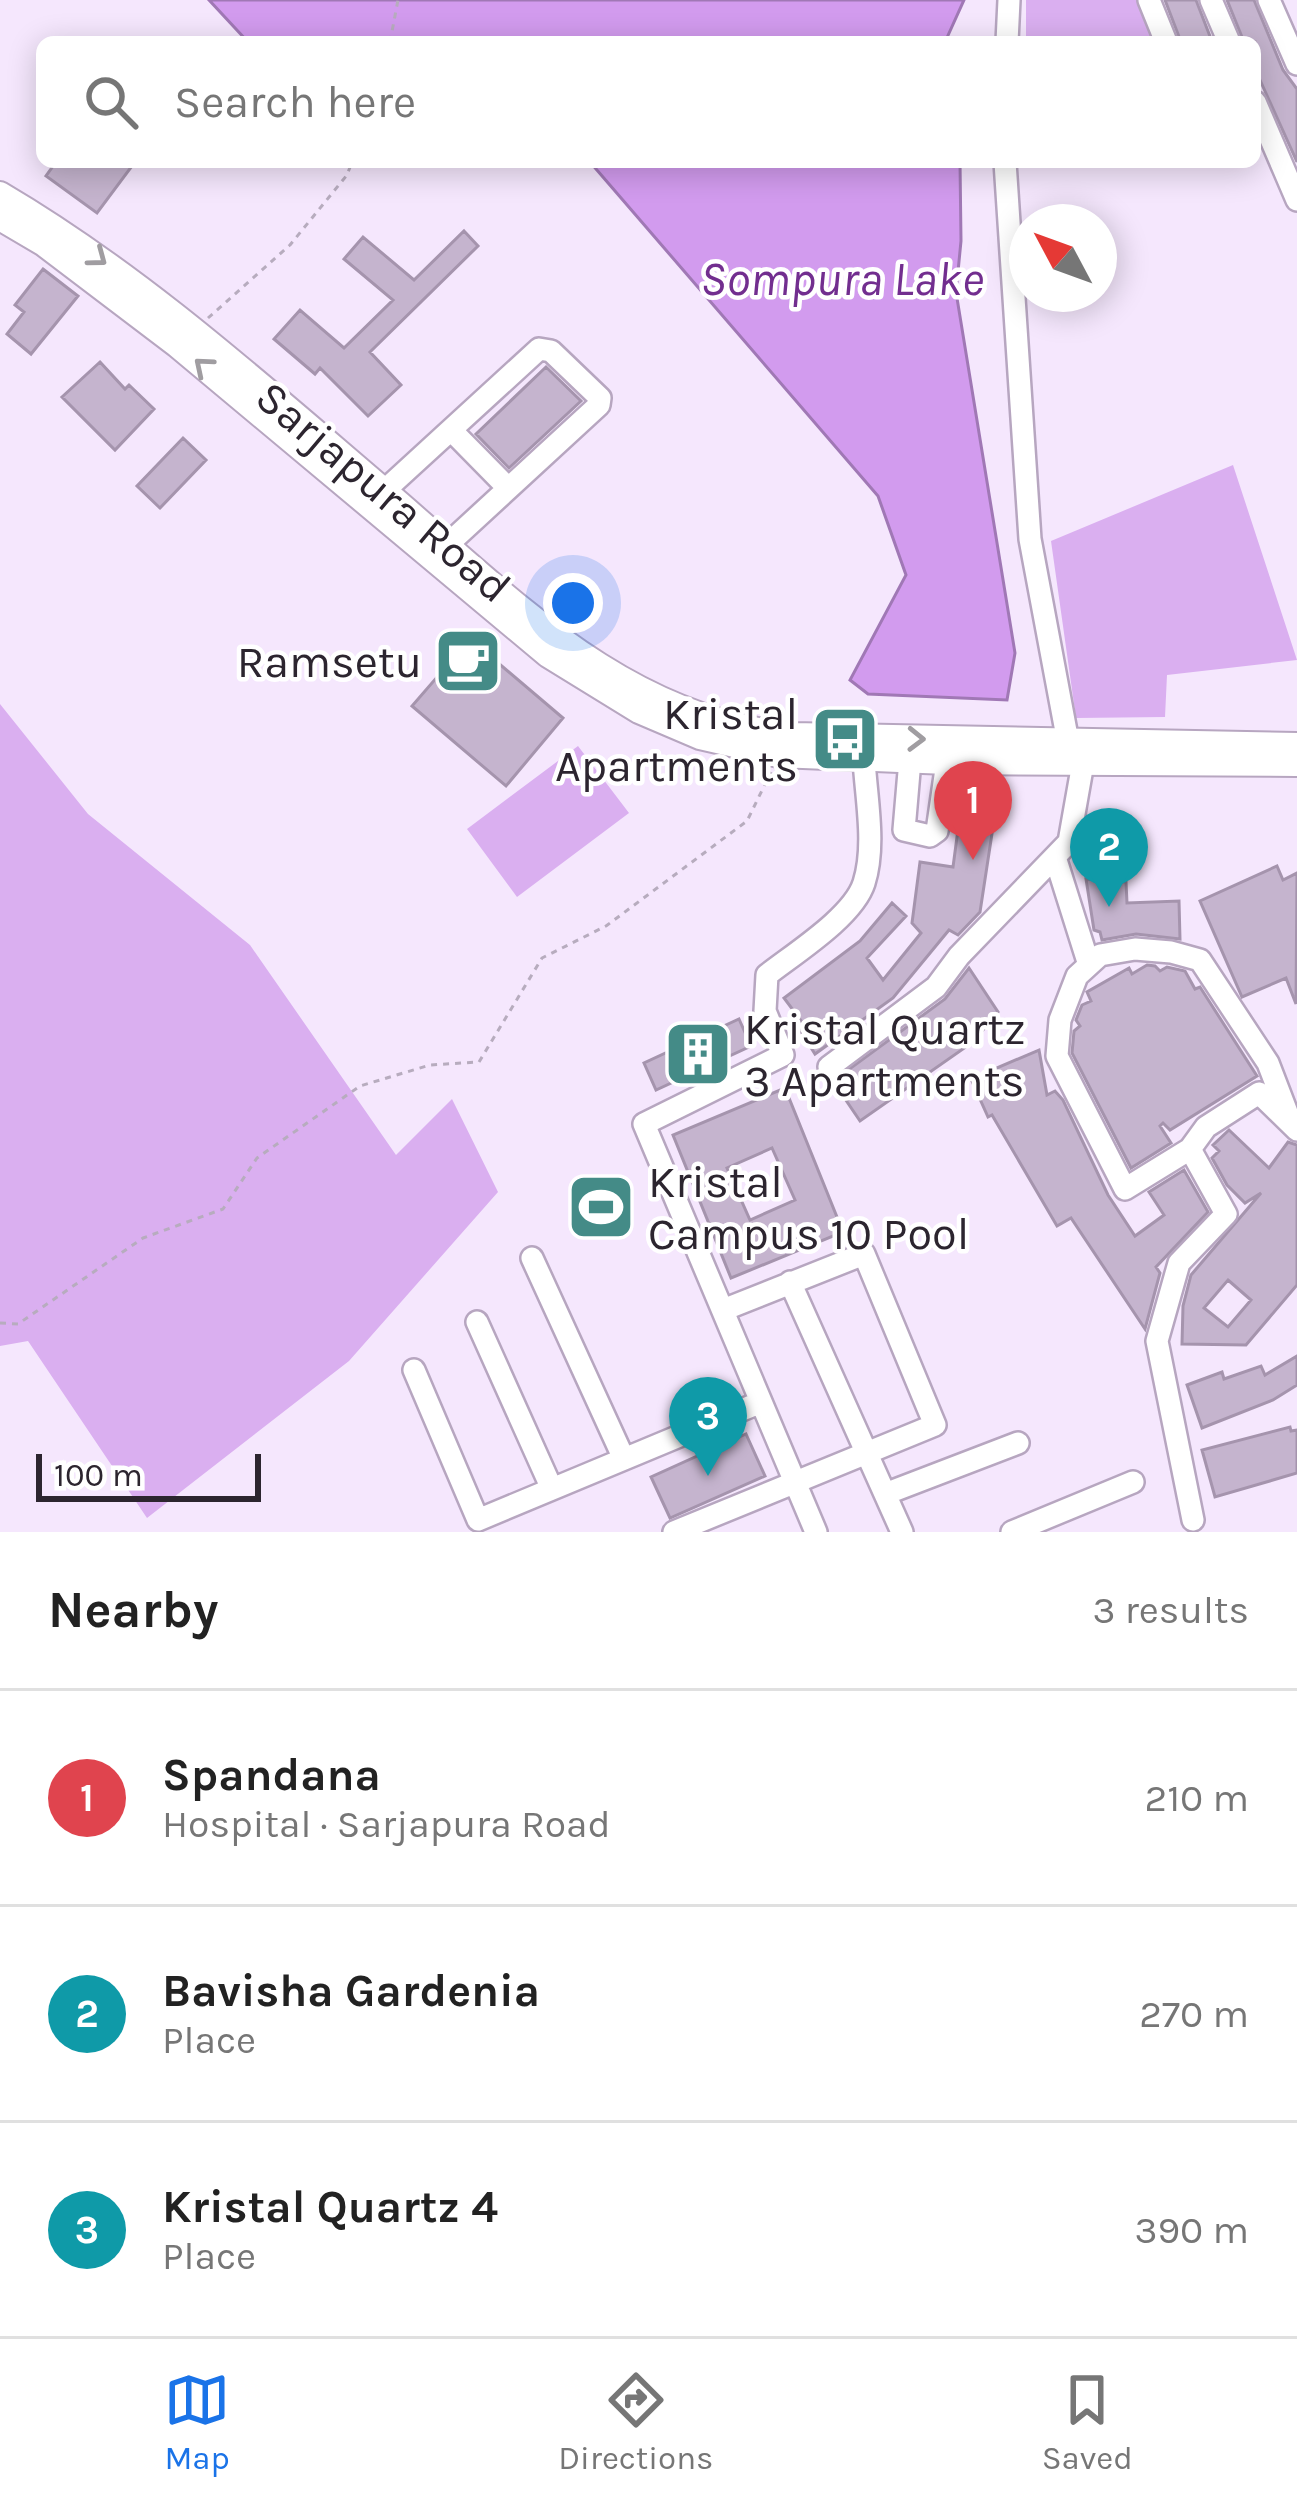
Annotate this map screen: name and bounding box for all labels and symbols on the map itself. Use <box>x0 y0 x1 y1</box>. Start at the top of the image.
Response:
north arrow <box>1009 204 1117 312</box>
one-way arrow <box>85 244 106 266</box>
water label: Sompura Lake <box>700 251 984 307</box>
one-way arrow <box>195 359 217 381</box>
street label: Sarjapura Road <box>245 370 521 614</box>
your location <box>543 573 603 633</box>
cafe icon: Ramsetu <box>433 626 503 696</box>
place label: Ramsetu <box>237 636 422 688</box>
place label: Kristal Apartments <box>555 688 798 792</box>
bus stop icon: Kristal Apartments <box>810 704 880 774</box>
one-way arrow <box>907 726 926 752</box>
pin: 1 <box>934 761 1012 860</box>
pin: 2 <box>1070 808 1148 907</box>
place label: Kristal Quartz 3 Apartments <box>744 1003 1026 1107</box>
building icon: Kristal Quartz 3 Apartments <box>663 1019 733 1089</box>
place label: Kristal Campus 10 Pool <box>648 1156 969 1260</box>
sports icon: Kristal Campus 10 Pool <box>566 1172 636 1242</box>
pin: 3 <box>669 1377 747 1476</box>
scale bar <box>36 1448 261 1501</box>

